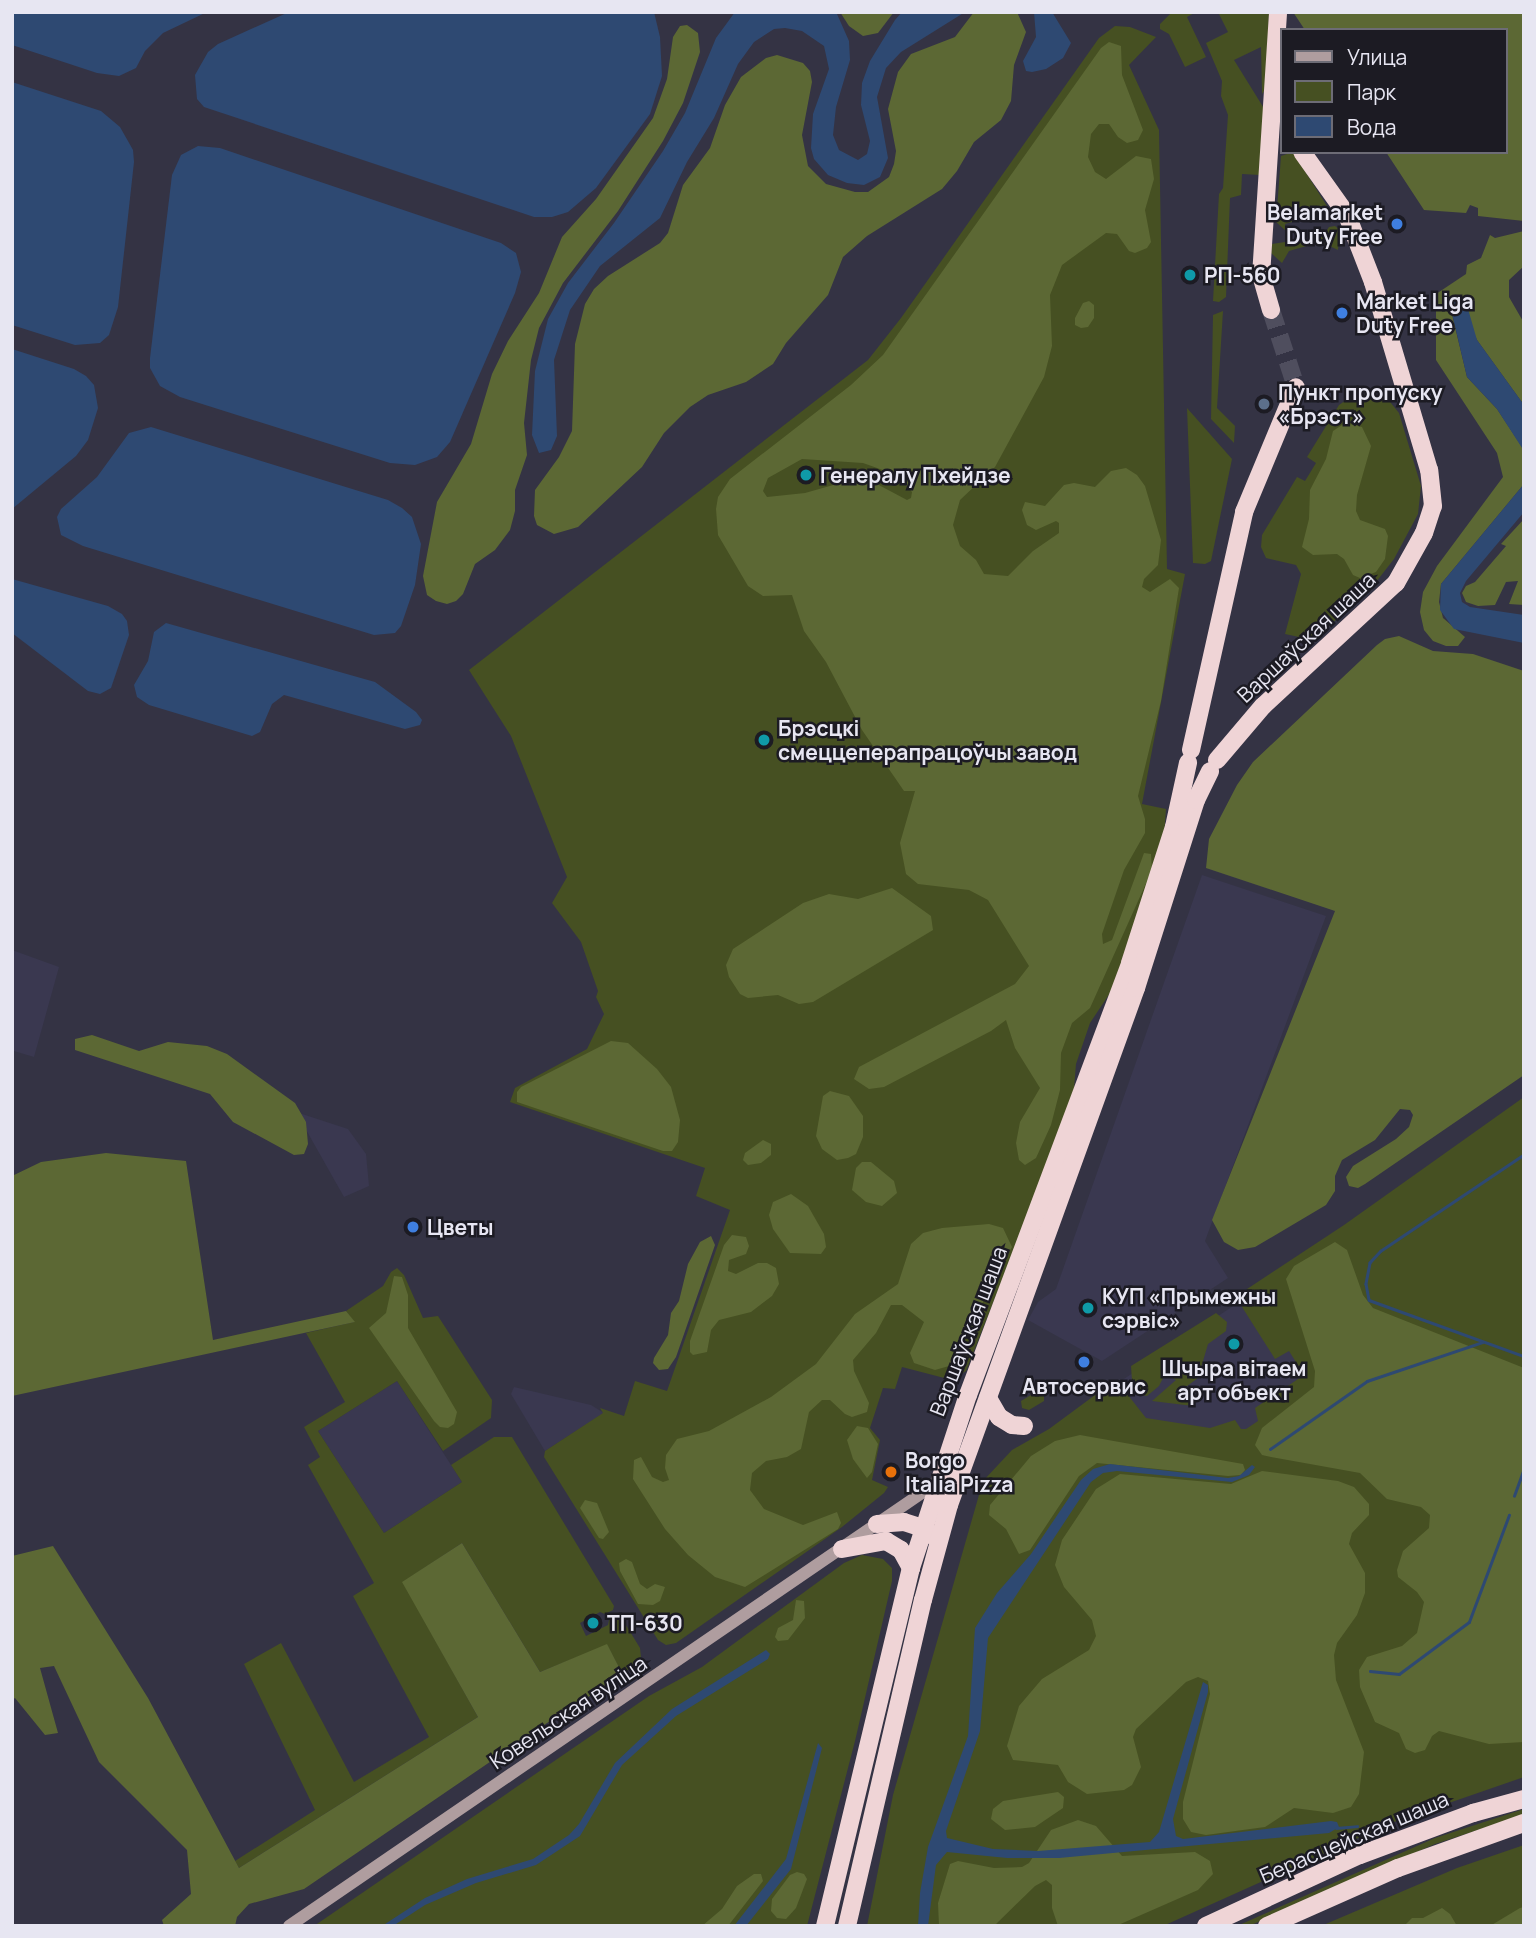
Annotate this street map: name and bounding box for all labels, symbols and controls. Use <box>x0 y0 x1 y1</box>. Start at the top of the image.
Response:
legend <box>1280 28 1508 154</box>
text: Улица <box>1347 43 1407 71</box>
text: Парк <box>1347 78 1396 106</box>
text: Вода <box>1347 113 1397 141</box>
place label: Belamarket Duty Free <box>1267 199 1383 249</box>
marker: Belamarket Duty Free <box>1389 216 1405 232</box>
place label: РП-560 <box>1204 262 1281 288</box>
marker: РП-560 <box>1182 267 1198 283</box>
place label: Market Liga Duty Free <box>1356 288 1474 338</box>
marker: Market Liga Duty Free <box>1334 305 1350 321</box>
place label: Пункт пропуску «Брэст» <box>1278 379 1443 429</box>
marker: Пункт пропуску «Брэст» <box>1256 396 1272 412</box>
place label: Генералу Пхейдзе <box>820 462 1011 488</box>
marker: Генералу Пхейдзе <box>798 467 814 483</box>
street label: Варшаўская шаша <box>1232 567 1380 707</box>
place label: Брэсцкі смеццеперапрацоўчы завод <box>778 715 1077 765</box>
marker: Брэсцкі смеццеперапрацоўчы завод <box>756 732 772 748</box>
place label: Цветы <box>427 1214 493 1240</box>
marker: Цветы <box>405 1219 421 1235</box>
street label: Варшаўская шаша <box>924 1243 1012 1419</box>
place label: КУП «Прымежны сэрвіс» <box>1102 1283 1276 1333</box>
marker: КУП «Прымежны сэрвіс» <box>1080 1300 1096 1316</box>
marker: Шчыра вiтаем арт объект <box>1226 1336 1242 1352</box>
marker: Автосервис <box>1076 1354 1092 1370</box>
place label: Шчыра вiтаем арт объект <box>1162 1355 1306 1405</box>
place label: Автосервис <box>1022 1373 1146 1399</box>
place label: Borgo Italia Pizza <box>905 1447 1013 1497</box>
marker: Borgo Italia Pizza <box>883 1464 899 1480</box>
place label: ТП-630 <box>607 1610 683 1636</box>
marker: ТП-630 <box>585 1615 601 1631</box>
street label: Ковельская вуліца <box>485 1650 651 1774</box>
street label: Берасцейская шаша <box>1256 1786 1452 1888</box>

